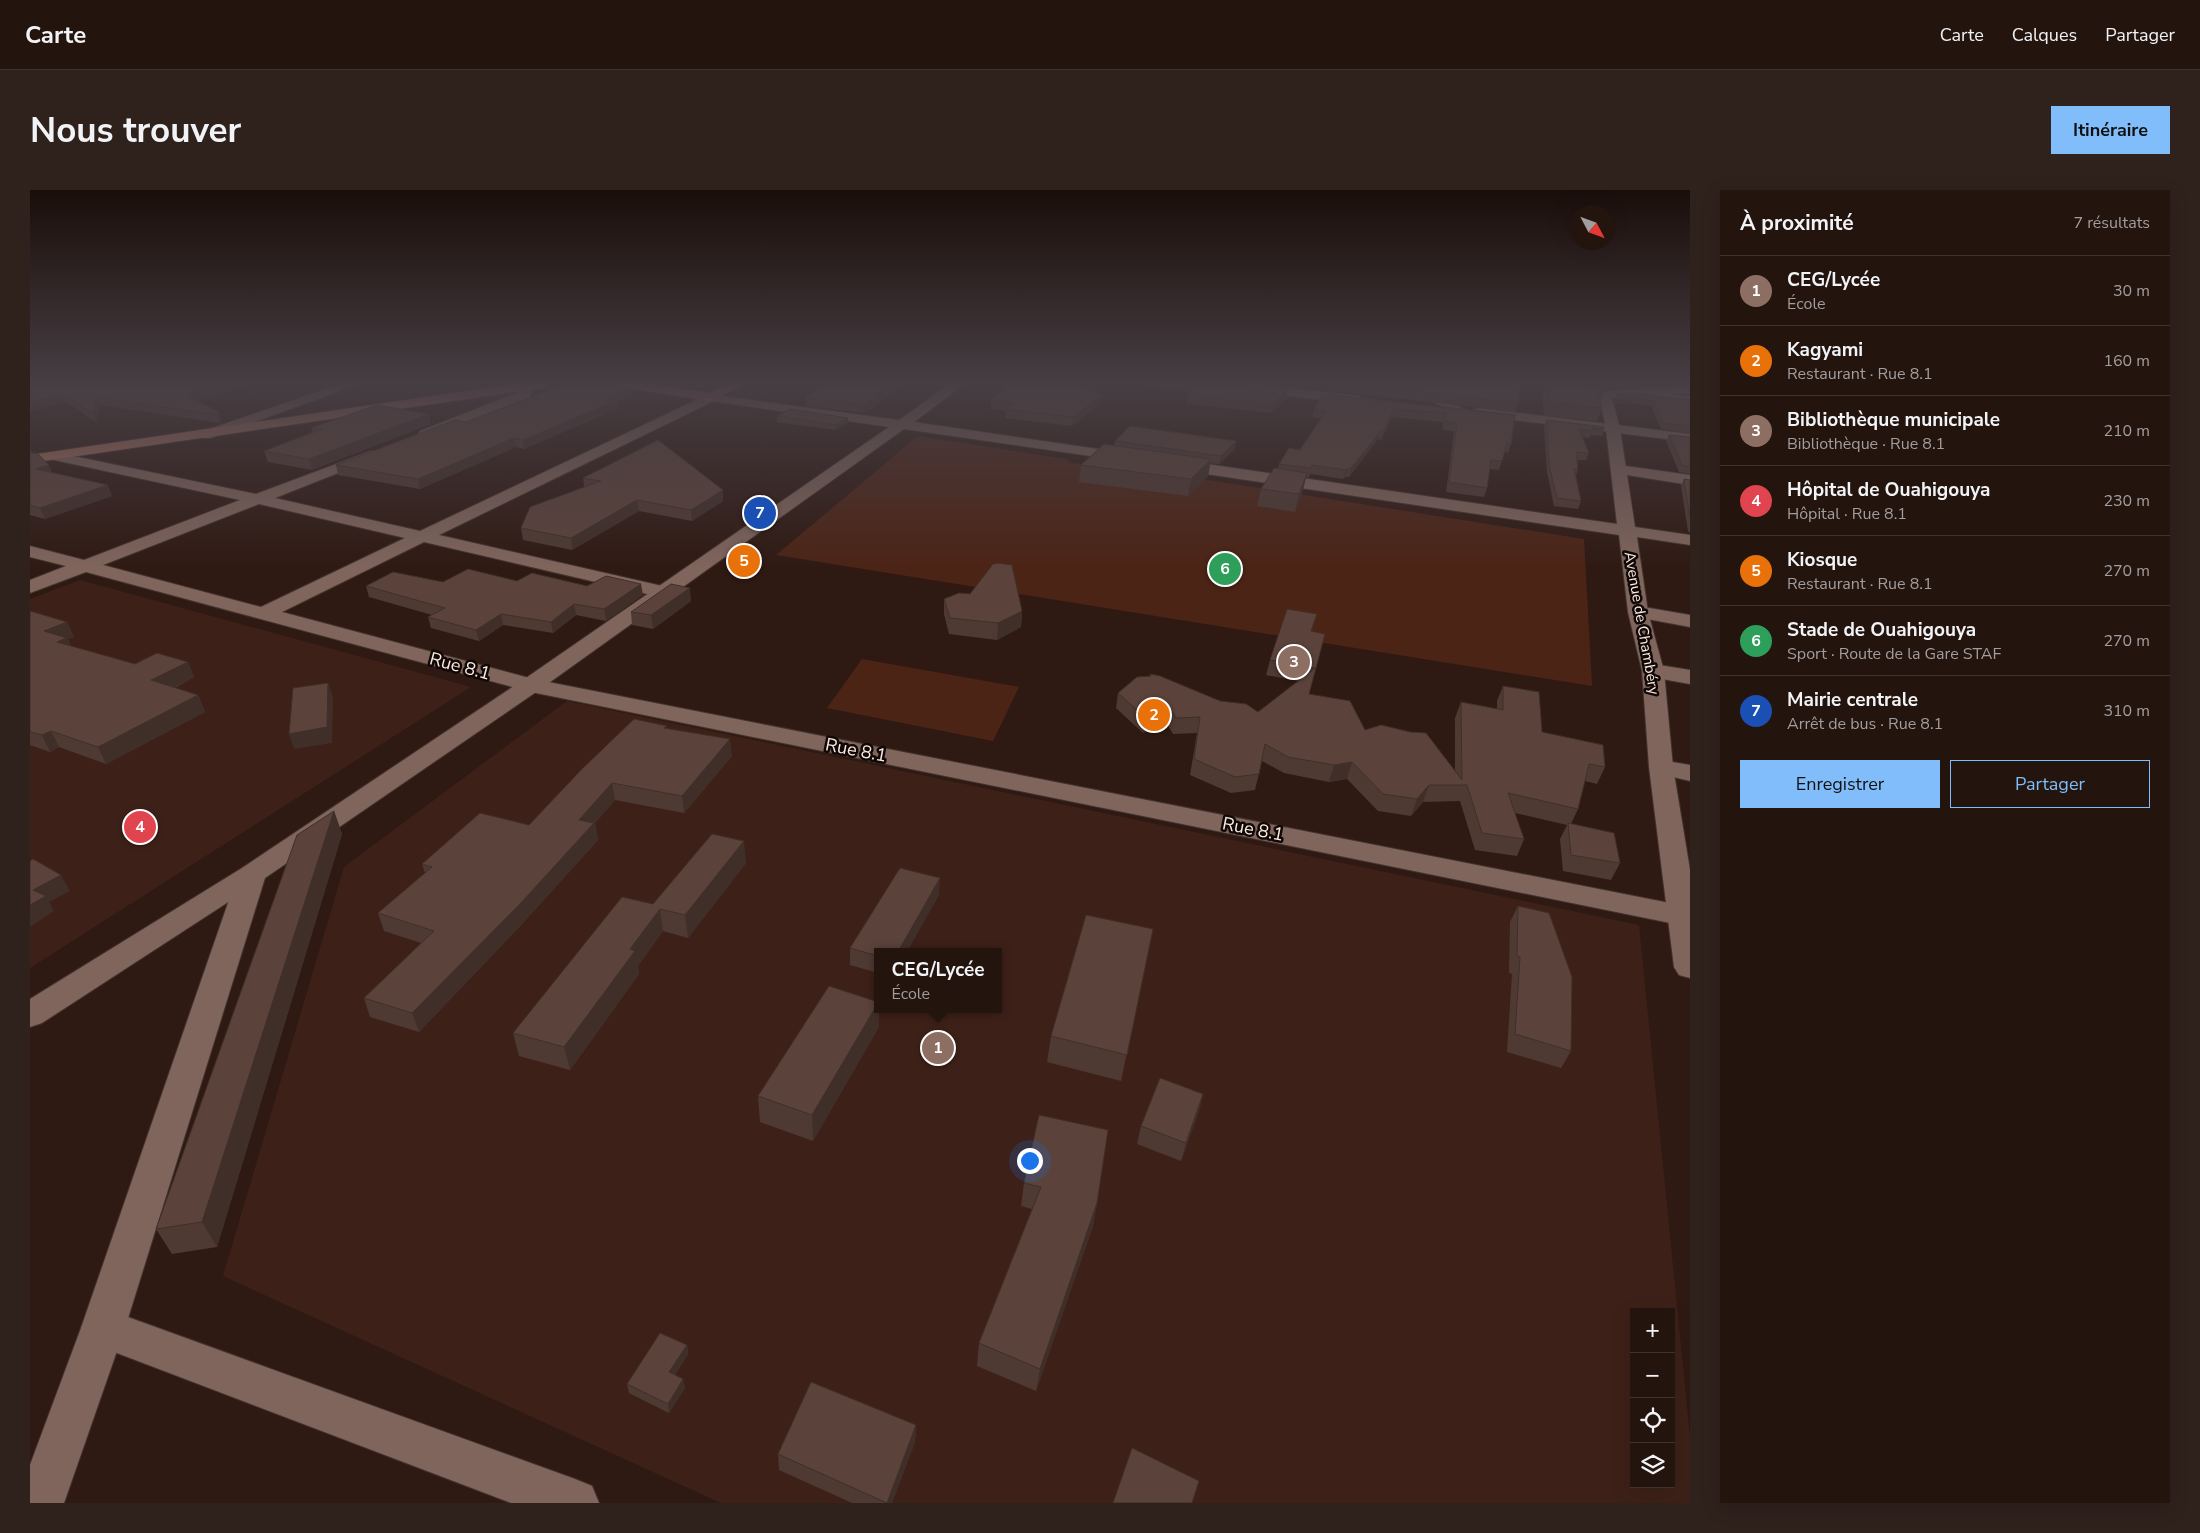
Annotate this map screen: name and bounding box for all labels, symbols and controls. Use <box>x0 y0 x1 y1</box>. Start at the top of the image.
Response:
text: Carte <box>25 19 86 51</box>
text: Carte <box>1940 23 1984 47</box>
text: Calques <box>2012 23 2077 47</box>
text: Partager <box>2105 23 2175 47</box>
button: Itinéraire <box>2051 106 2170 154</box>
text: Nous trouver <box>30 107 241 154</box>
north arrow <box>1570 205 1615 250</box>
text: À proximité <box>1740 209 1854 237</box>
text: 7 résultats <box>2074 212 2150 234</box>
text: CEG/Lycée <box>1787 267 1880 293</box>
text: 1 <box>1751 280 1761 302</box>
text: 30 m <box>2113 280 2150 302</box>
text: École <box>1787 293 1826 315</box>
text: Kagyami <box>1787 337 1863 363</box>
text: 2 <box>1751 350 1761 372</box>
text: 160 m <box>2103 350 2150 372</box>
text: Restaurant · Rue 8.1 <box>1787 363 1933 385</box>
text: Bibliothèque municipale <box>1787 407 2000 433</box>
text: 3 <box>1751 420 1761 442</box>
text: 210 m <box>2103 420 2150 442</box>
text: Bibliothèque · Rue 8.1 <box>1787 433 1945 455</box>
text: Hôpital de Ouahigouya <box>1787 477 1990 503</box>
text: 4 <box>1751 490 1761 512</box>
text: 230 m <box>2103 490 2150 512</box>
pin: 7 <box>744 494 776 532</box>
text: Hôpital · Rue 8.1 <box>1787 503 1907 525</box>
pin: 5 <box>728 542 760 580</box>
text: Kiosque <box>1787 547 1857 573</box>
pin: 6 <box>1209 550 1241 588</box>
street label: Avenue de Chambéry <box>1620 550 1664 696</box>
text: 5 <box>1751 560 1761 582</box>
text: 270 m <box>2103 560 2150 582</box>
text: Restaurant · Rue 8.1 <box>1787 573 1933 595</box>
text: Stade de Ouahigouya <box>1787 617 1976 643</box>
text: 6 <box>1751 630 1761 652</box>
text: 270 m <box>2103 630 2150 652</box>
pin: 3 <box>1278 643 1310 681</box>
text: Sport · Route de la Gare STAF <box>1787 643 2001 665</box>
street label: Rue 8.1 <box>427 646 493 686</box>
text: Mairie centrale <box>1787 687 1918 713</box>
pin: 2 <box>1138 696 1170 734</box>
text: 7 <box>1751 700 1761 722</box>
text: 310 m <box>2103 700 2150 722</box>
text: Arrêt de bus · Rue 8.1 <box>1787 713 1943 735</box>
street label: Rue 8.1 <box>823 732 889 768</box>
button: Enregistrer <box>1740 760 1940 808</box>
button: Partager <box>1950 760 2150 808</box>
pin: 4 <box>124 808 156 846</box>
street label: Rue 8.1 <box>1220 811 1286 847</box>
popup <box>874 948 1002 1013</box>
text: CEG/Lycée <box>891 957 985 983</box>
text: École <box>891 983 930 1005</box>
pin: 1 <box>922 1029 954 1067</box>
your location <box>1017 1148 1043 1174</box>
map controls <box>1630 1308 1675 1488</box>
button: + <box>1630 1308 1675 1353</box>
button: − <box>1630 1353 1675 1398</box>
button: locate <box>1630 1398 1675 1443</box>
button: layers <box>1630 1443 1675 1488</box>

